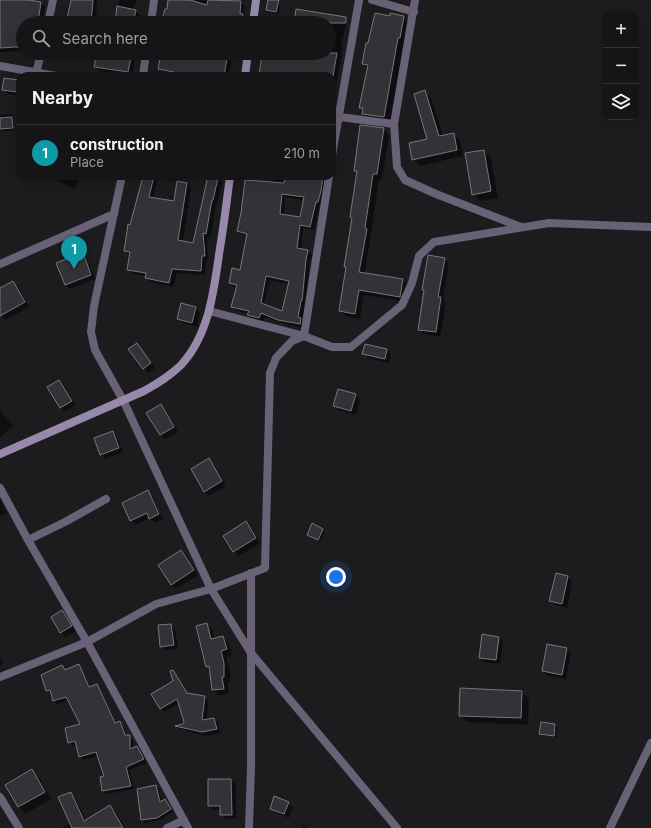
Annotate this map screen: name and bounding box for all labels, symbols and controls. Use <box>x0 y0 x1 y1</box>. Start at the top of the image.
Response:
map controls <box>603 12 639 120</box>
button: + <box>603 12 639 48</box>
search box <box>16 16 336 60</box>
icon: search <box>30 27 52 49</box>
text: Search here <box>62 29 148 48</box>
button: − <box>603 48 639 84</box>
button: layers <box>603 84 639 120</box>
text: Nearby <box>32 88 93 108</box>
text: construction <box>70 135 164 154</box>
text: 1 <box>42 145 48 161</box>
text: 210 m <box>284 145 320 161</box>
text: Place <box>70 154 104 170</box>
pin: 1 <box>61 236 87 269</box>
your location <box>326 567 346 587</box>

